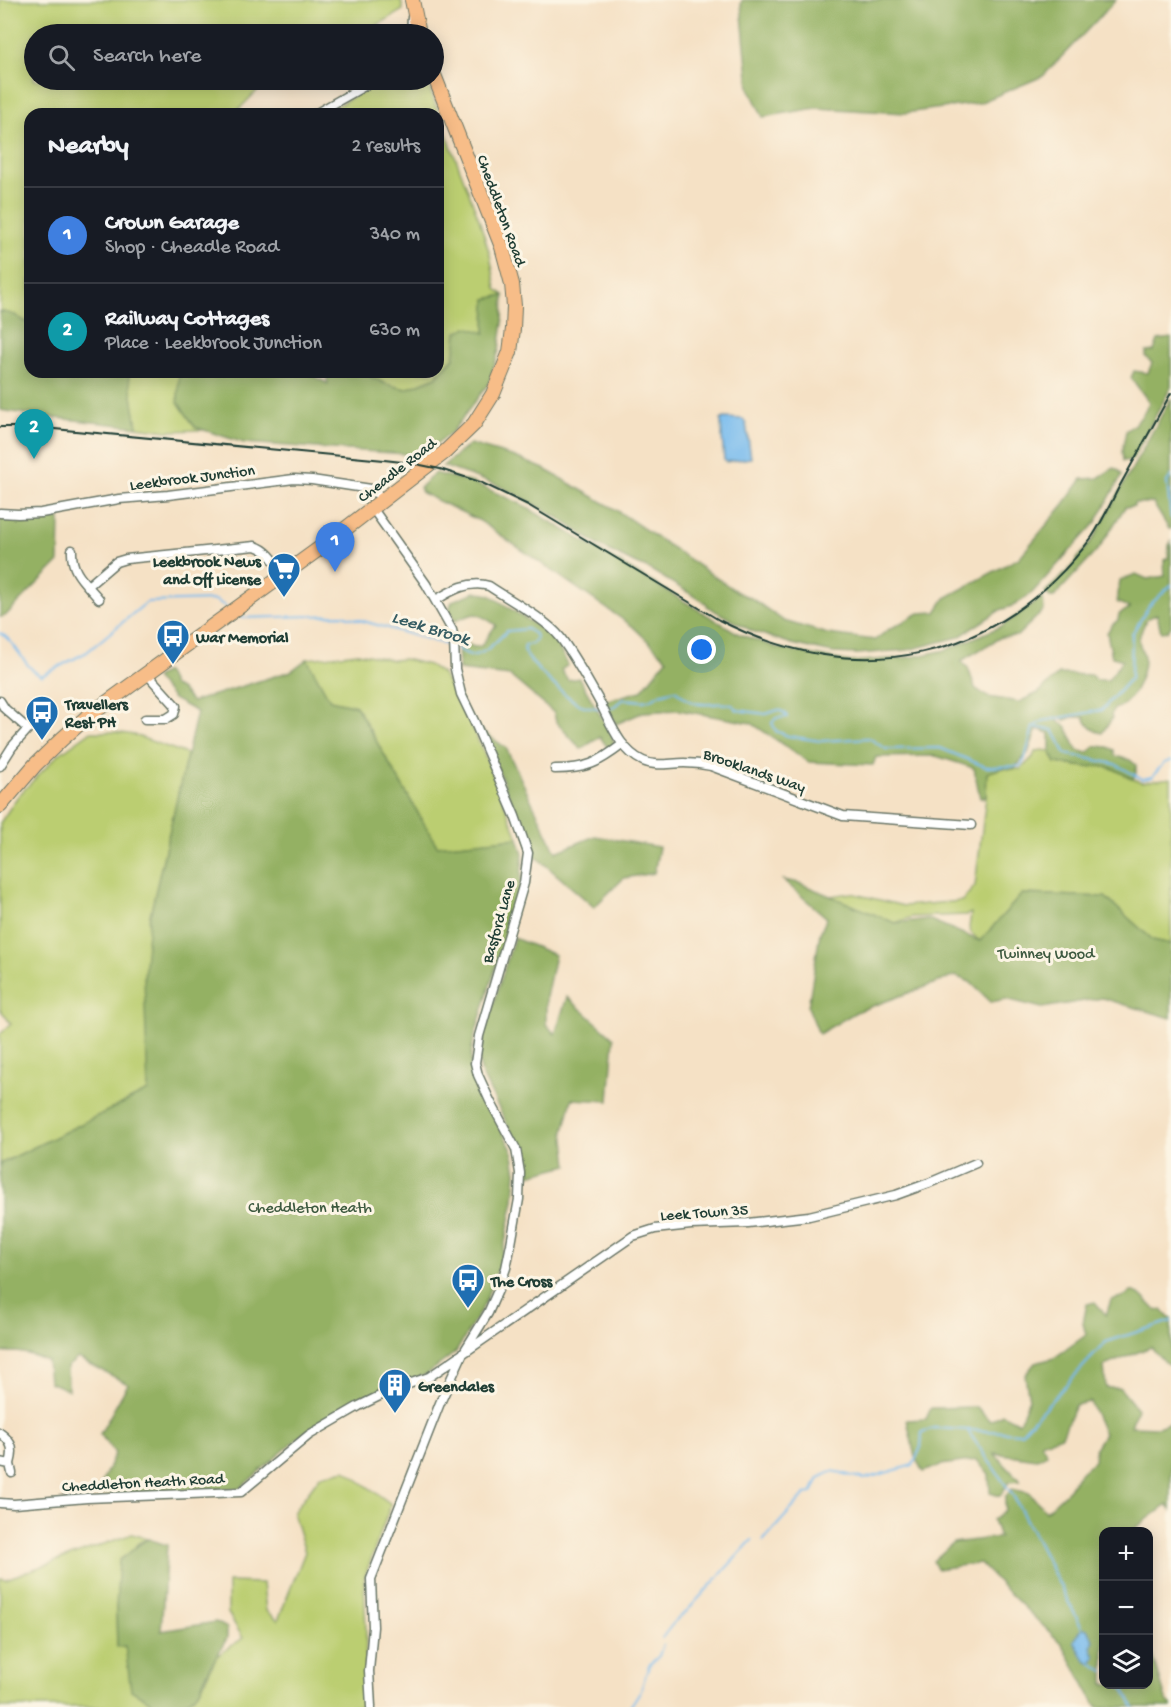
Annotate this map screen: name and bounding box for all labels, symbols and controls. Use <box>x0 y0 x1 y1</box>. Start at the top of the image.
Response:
search box <box>24 24 444 90</box>
icon: search <box>45 41 78 74</box>
text: Search here <box>93 44 201 70</box>
text: Nearby <box>48 132 129 163</box>
text: 2 results <box>351 136 420 159</box>
street label: Cheddleton Road <box>471 153 529 271</box>
text: Crown Garage <box>105 211 239 237</box>
text: 1 <box>63 224 72 247</box>
text: 340 m <box>370 224 420 247</box>
text: Shop · Cheadle Road <box>105 237 279 260</box>
text: Railway Cottages <box>105 307 269 333</box>
text: 2 <box>63 320 72 343</box>
text: 630 m <box>369 320 420 343</box>
text: Place · Leekbrook Junction <box>105 333 322 356</box>
pin: 2 <box>15 410 54 459</box>
street label: Cheadle Road <box>355 434 442 508</box>
street label: Leekbrook Junction <box>129 462 257 497</box>
pin: 1 <box>316 522 354 572</box>
supermarket icon: Leekbrook News and Off License <box>266 551 302 598</box>
place label: Leekbrook News and Off License <box>153 554 262 591</box>
water label: Leek Brook <box>389 608 473 652</box>
bus stop icon: War Memorial <box>155 618 191 665</box>
place label: War Memorial <box>195 630 289 649</box>
your location <box>687 635 716 664</box>
bus stop icon: Travellers Rest PH <box>24 694 60 741</box>
place label: Travellers Rest PH <box>63 697 129 734</box>
street label: Brooklands Way <box>699 746 808 799</box>
street label: Basford Lane <box>479 878 521 967</box>
park label: Twinney Wood <box>997 946 1096 965</box>
park label: Cheddleton Heath <box>248 1200 372 1219</box>
street label: Leek Town 35 <box>660 1202 749 1227</box>
bus stop icon: The Cross <box>450 1262 486 1309</box>
place label: The Cross <box>489 1274 553 1293</box>
building icon: Greendales <box>377 1367 413 1414</box>
place label: Greendales <box>418 1379 495 1398</box>
street label: Cheddleton Heath Road <box>62 1471 226 1498</box>
map controls <box>1099 1527 1153 1689</box>
button: + <box>1099 1527 1153 1581</box>
button: − <box>1099 1581 1153 1635</box>
button: layers <box>1099 1635 1153 1689</box>

